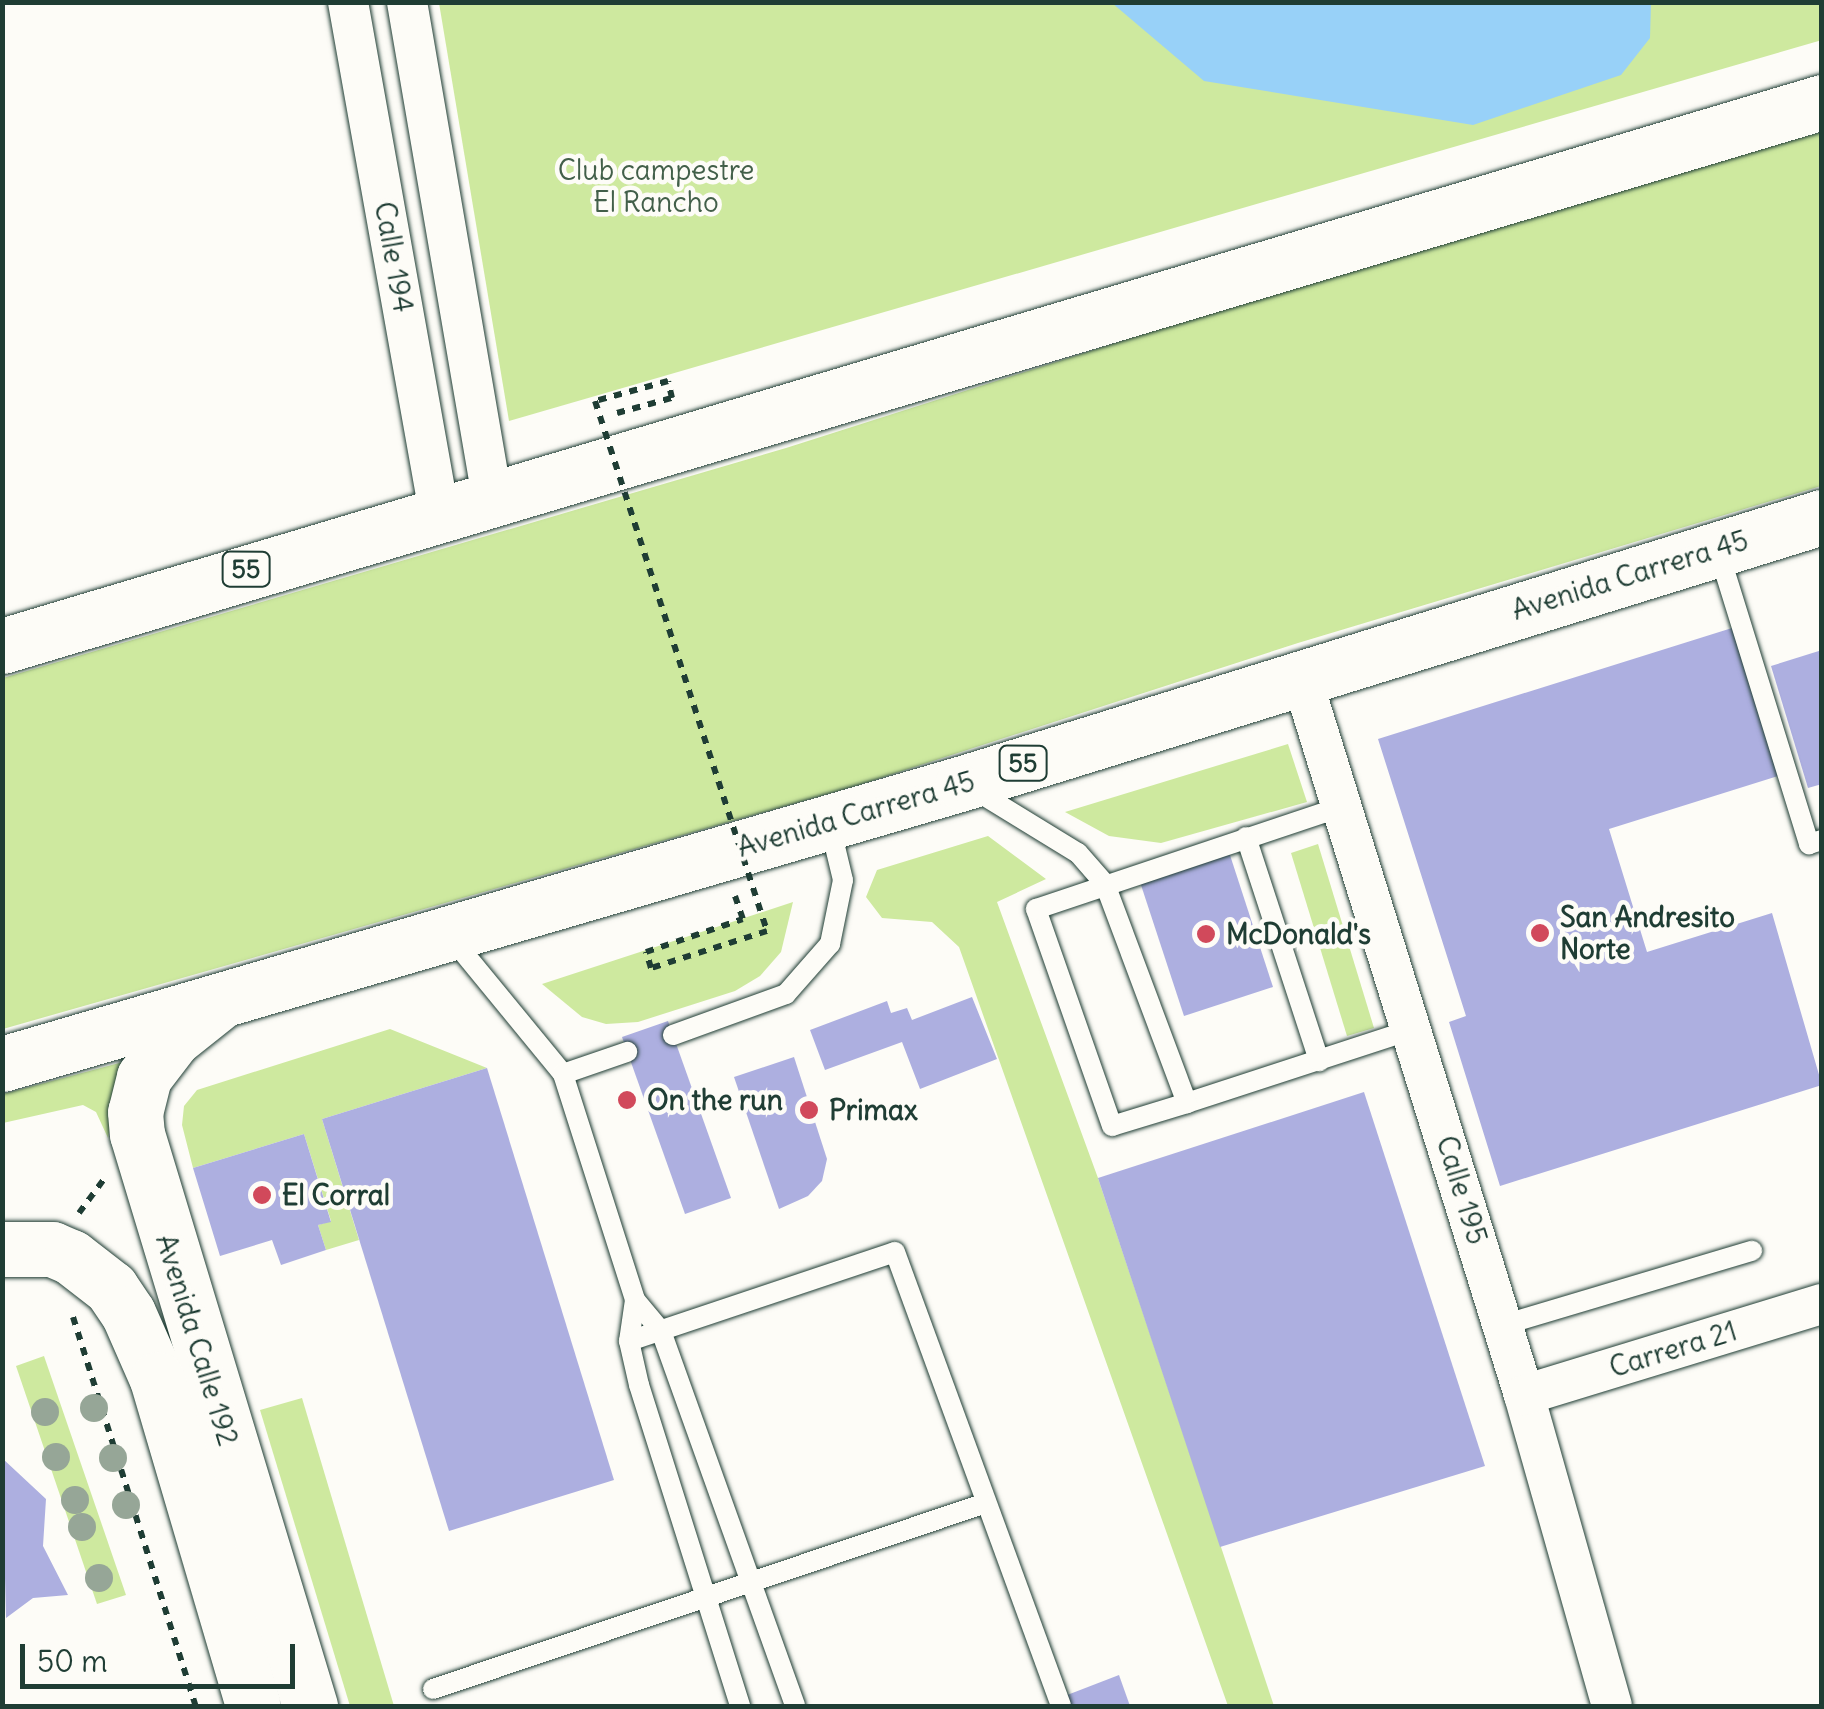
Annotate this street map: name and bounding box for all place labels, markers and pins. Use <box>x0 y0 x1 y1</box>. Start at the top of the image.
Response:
place label: San Andresito Norte <box>1560 900 1735 966</box>
place label: McDonald's <box>1226 917 1371 951</box>
marker: San Andresito Norte <box>1529 922 1551 944</box>
marker: McDonald's <box>1195 923 1217 945</box>
place label: On the run <box>647 1083 783 1117</box>
marker: On the run <box>616 1089 638 1111</box>
place label: Primax <box>829 1093 918 1127</box>
marker: Primax <box>798 1099 820 1121</box>
place label: El Corral <box>282 1178 390 1212</box>
marker: El Corral <box>251 1184 273 1206</box>

